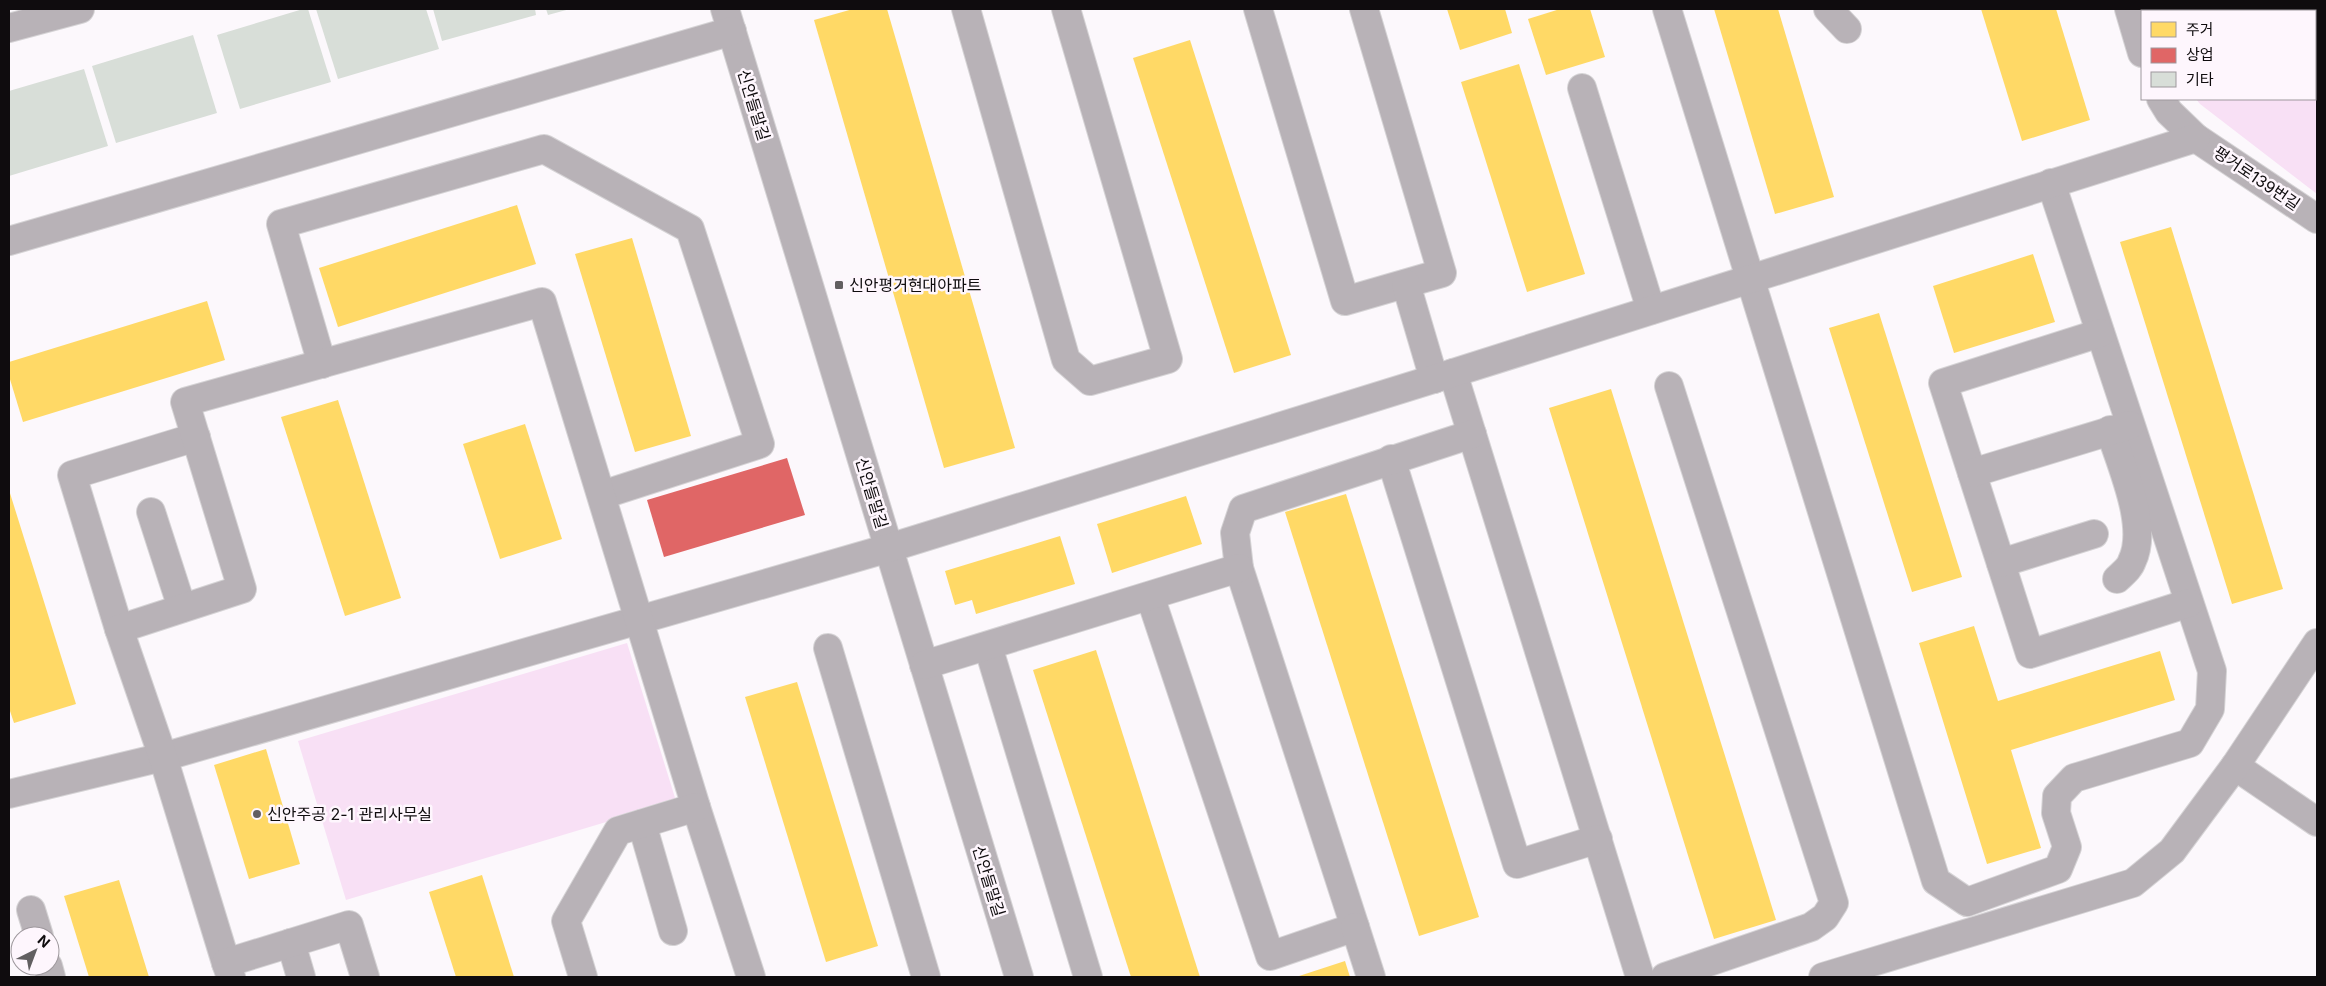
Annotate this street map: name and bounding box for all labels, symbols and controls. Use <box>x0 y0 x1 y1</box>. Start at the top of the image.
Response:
legend <box>2141 10 2316 100</box>
text: 주거 <box>2186 20 2214 39</box>
text: 상업 <box>2186 45 2214 64</box>
street label: 신안들말길 <box>734 67 774 143</box>
text: 기타 <box>2186 70 2214 89</box>
street label: 평거로139번길 <box>2210 142 2304 214</box>
place label: 신안평거현대아파트 <box>849 275 981 295</box>
marker: 신안평거현대아파트 <box>833 279 845 291</box>
street label: 신안들말길 <box>852 455 892 531</box>
place label: 신안주공 2-1 관리사무실 <box>267 804 432 824</box>
marker: 신안주공 2-1 관리사무실 <box>251 808 263 820</box>
street label: 신안들말길 <box>969 843 1009 919</box>
north arrow <box>10 926 60 976</box>
text: N <box>34 931 54 951</box>

